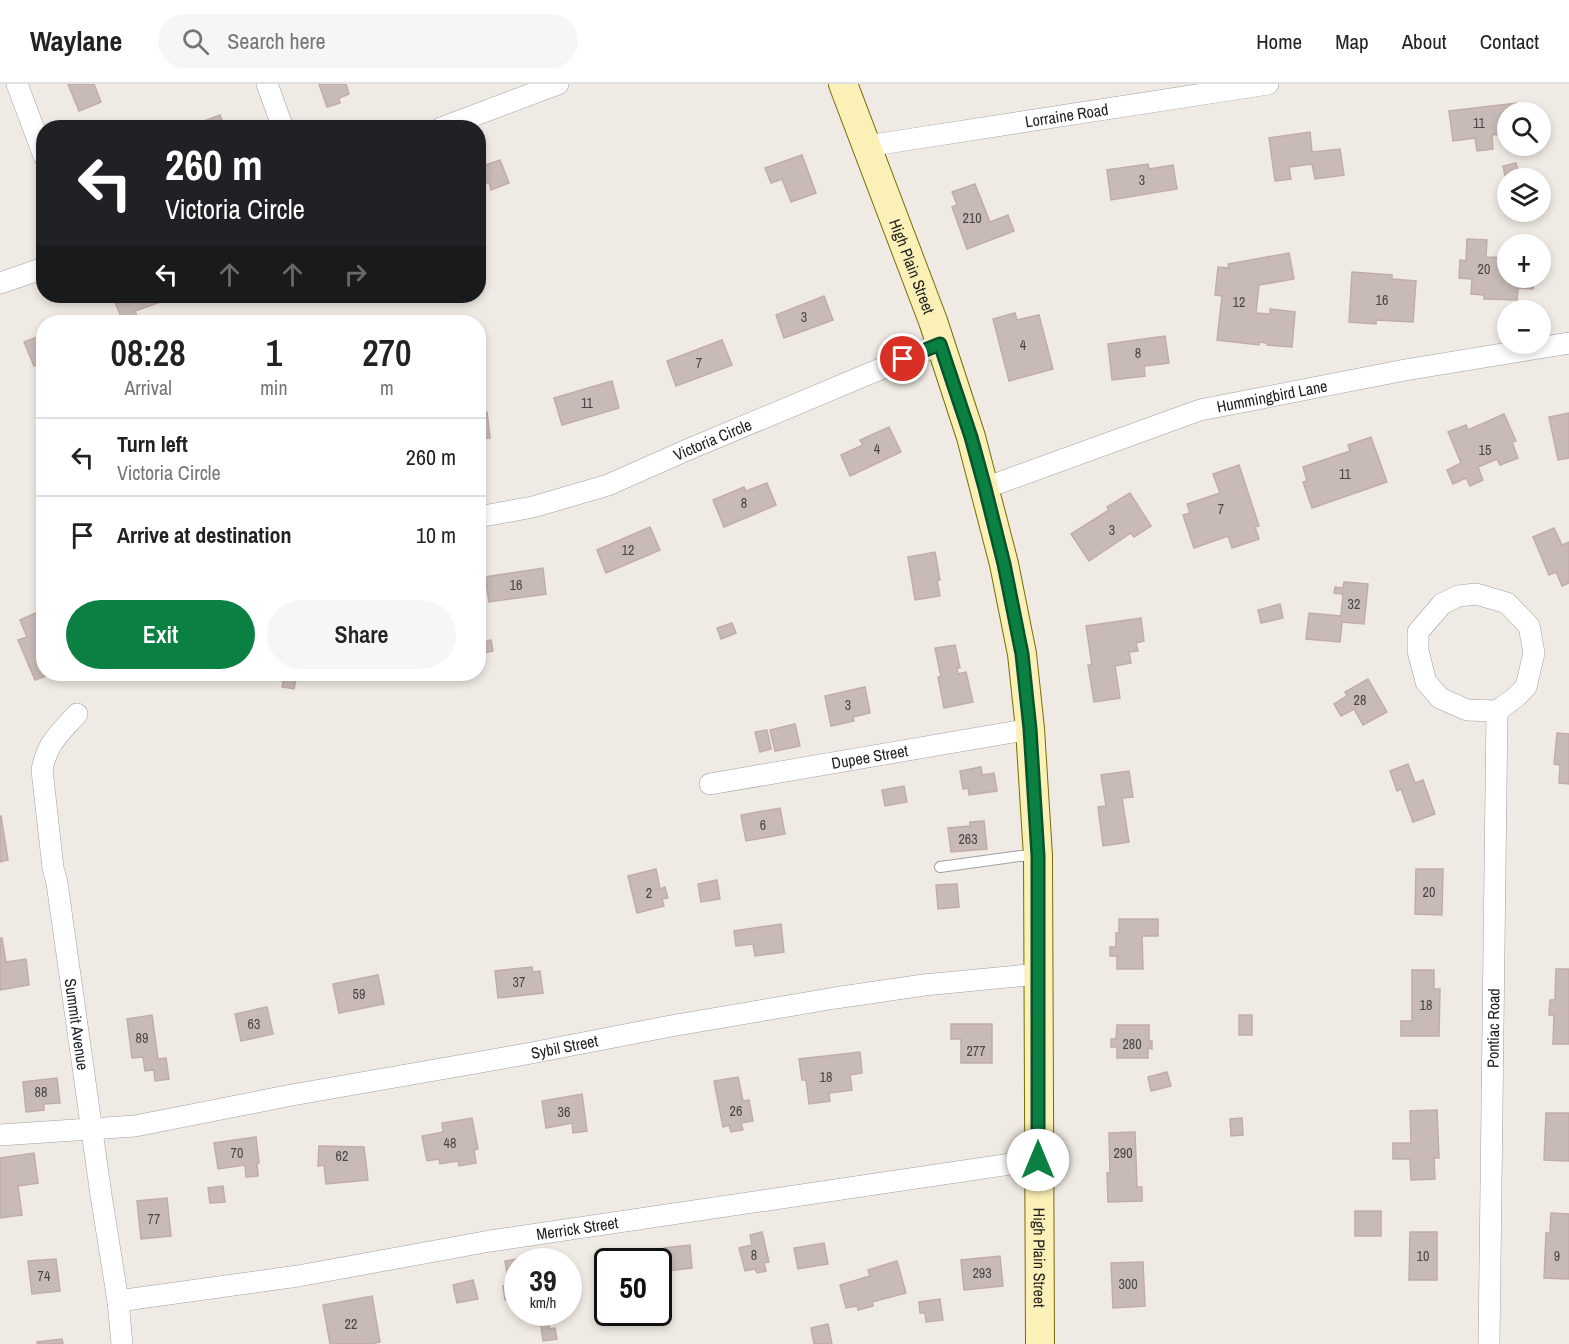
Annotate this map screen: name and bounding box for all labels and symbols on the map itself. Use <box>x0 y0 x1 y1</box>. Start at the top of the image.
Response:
street label: Lorraine Road <box>1023 98 1110 132</box>
house number: 11 <box>1473 114 1486 132</box>
house number: 3 <box>1139 171 1145 189</box>
house number: 210 <box>962 209 982 227</box>
street label: High Plain Street <box>884 216 940 317</box>
house number: 20 <box>1478 260 1490 278</box>
house number: 16 <box>1376 291 1388 309</box>
house number: 12 <box>1233 293 1245 311</box>
house number: 3 <box>801 308 807 326</box>
pin <box>877 333 928 384</box>
house number: 4 <box>1020 336 1027 354</box>
house number: 8 <box>1135 344 1141 362</box>
house number: 7 <box>696 354 702 372</box>
street label: Hummingbird Lane <box>1215 374 1329 418</box>
house number: 11 <box>581 394 594 412</box>
street label: Victoria Circle <box>670 413 755 466</box>
house number: 4 <box>874 440 881 458</box>
house number: 15 <box>1479 441 1491 459</box>
house number: 11 <box>1339 465 1352 483</box>
house number: 8 <box>741 494 747 512</box>
house number: 7 <box>1218 500 1224 518</box>
house number: 3 <box>1109 521 1115 539</box>
house number: 12 <box>622 541 634 559</box>
house number: 16 <box>510 576 522 594</box>
house number: 32 <box>1348 595 1360 613</box>
house number: 28 <box>1354 691 1366 709</box>
house number: 3 <box>845 696 851 714</box>
street label: Dupee Street <box>830 739 910 774</box>
house number: 6 <box>760 816 766 834</box>
house number: 263 <box>958 830 978 848</box>
house number: 20 <box>1423 883 1435 901</box>
house number: 2 <box>646 884 652 902</box>
house number: 37 <box>513 973 525 991</box>
street label: Summit Avenue <box>60 977 94 1072</box>
house number: 59 <box>353 985 365 1003</box>
street label: Pontiac Road <box>1481 988 1504 1068</box>
house number: 18 <box>1420 996 1432 1014</box>
house number: 63 <box>248 1015 260 1033</box>
house number: 89 <box>136 1029 148 1047</box>
street label: Sybil Street <box>529 1029 600 1064</box>
house number: 280 <box>1122 1035 1142 1053</box>
house number: 277 <box>966 1042 986 1060</box>
house number: 18 <box>820 1068 832 1086</box>
house number: 88 <box>35 1083 47 1101</box>
house number: 26 <box>730 1102 742 1120</box>
house number: 36 <box>558 1103 570 1121</box>
position arrow <box>1006 1128 1070 1192</box>
house number: 48 <box>444 1134 456 1152</box>
house number: 70 <box>231 1144 243 1162</box>
house number: 290 <box>1113 1144 1133 1162</box>
house number: 62 <box>336 1147 348 1165</box>
street label: High Plain Street <box>1028 1208 1051 1308</box>
house number: 77 <box>148 1210 160 1228</box>
street label: Merrick Street <box>535 1211 620 1245</box>
house number: 8 <box>751 1246 757 1264</box>
house number: 10 <box>1417 1247 1429 1265</box>
house number: 9 <box>1554 1247 1560 1265</box>
speed limit sign: 50 <box>594 1248 672 1326</box>
house number: 293 <box>972 1264 992 1282</box>
house number: 74 <box>38 1267 51 1285</box>
house number: 300 <box>1118 1275 1138 1293</box>
house number: 22 <box>345 1315 357 1333</box>

